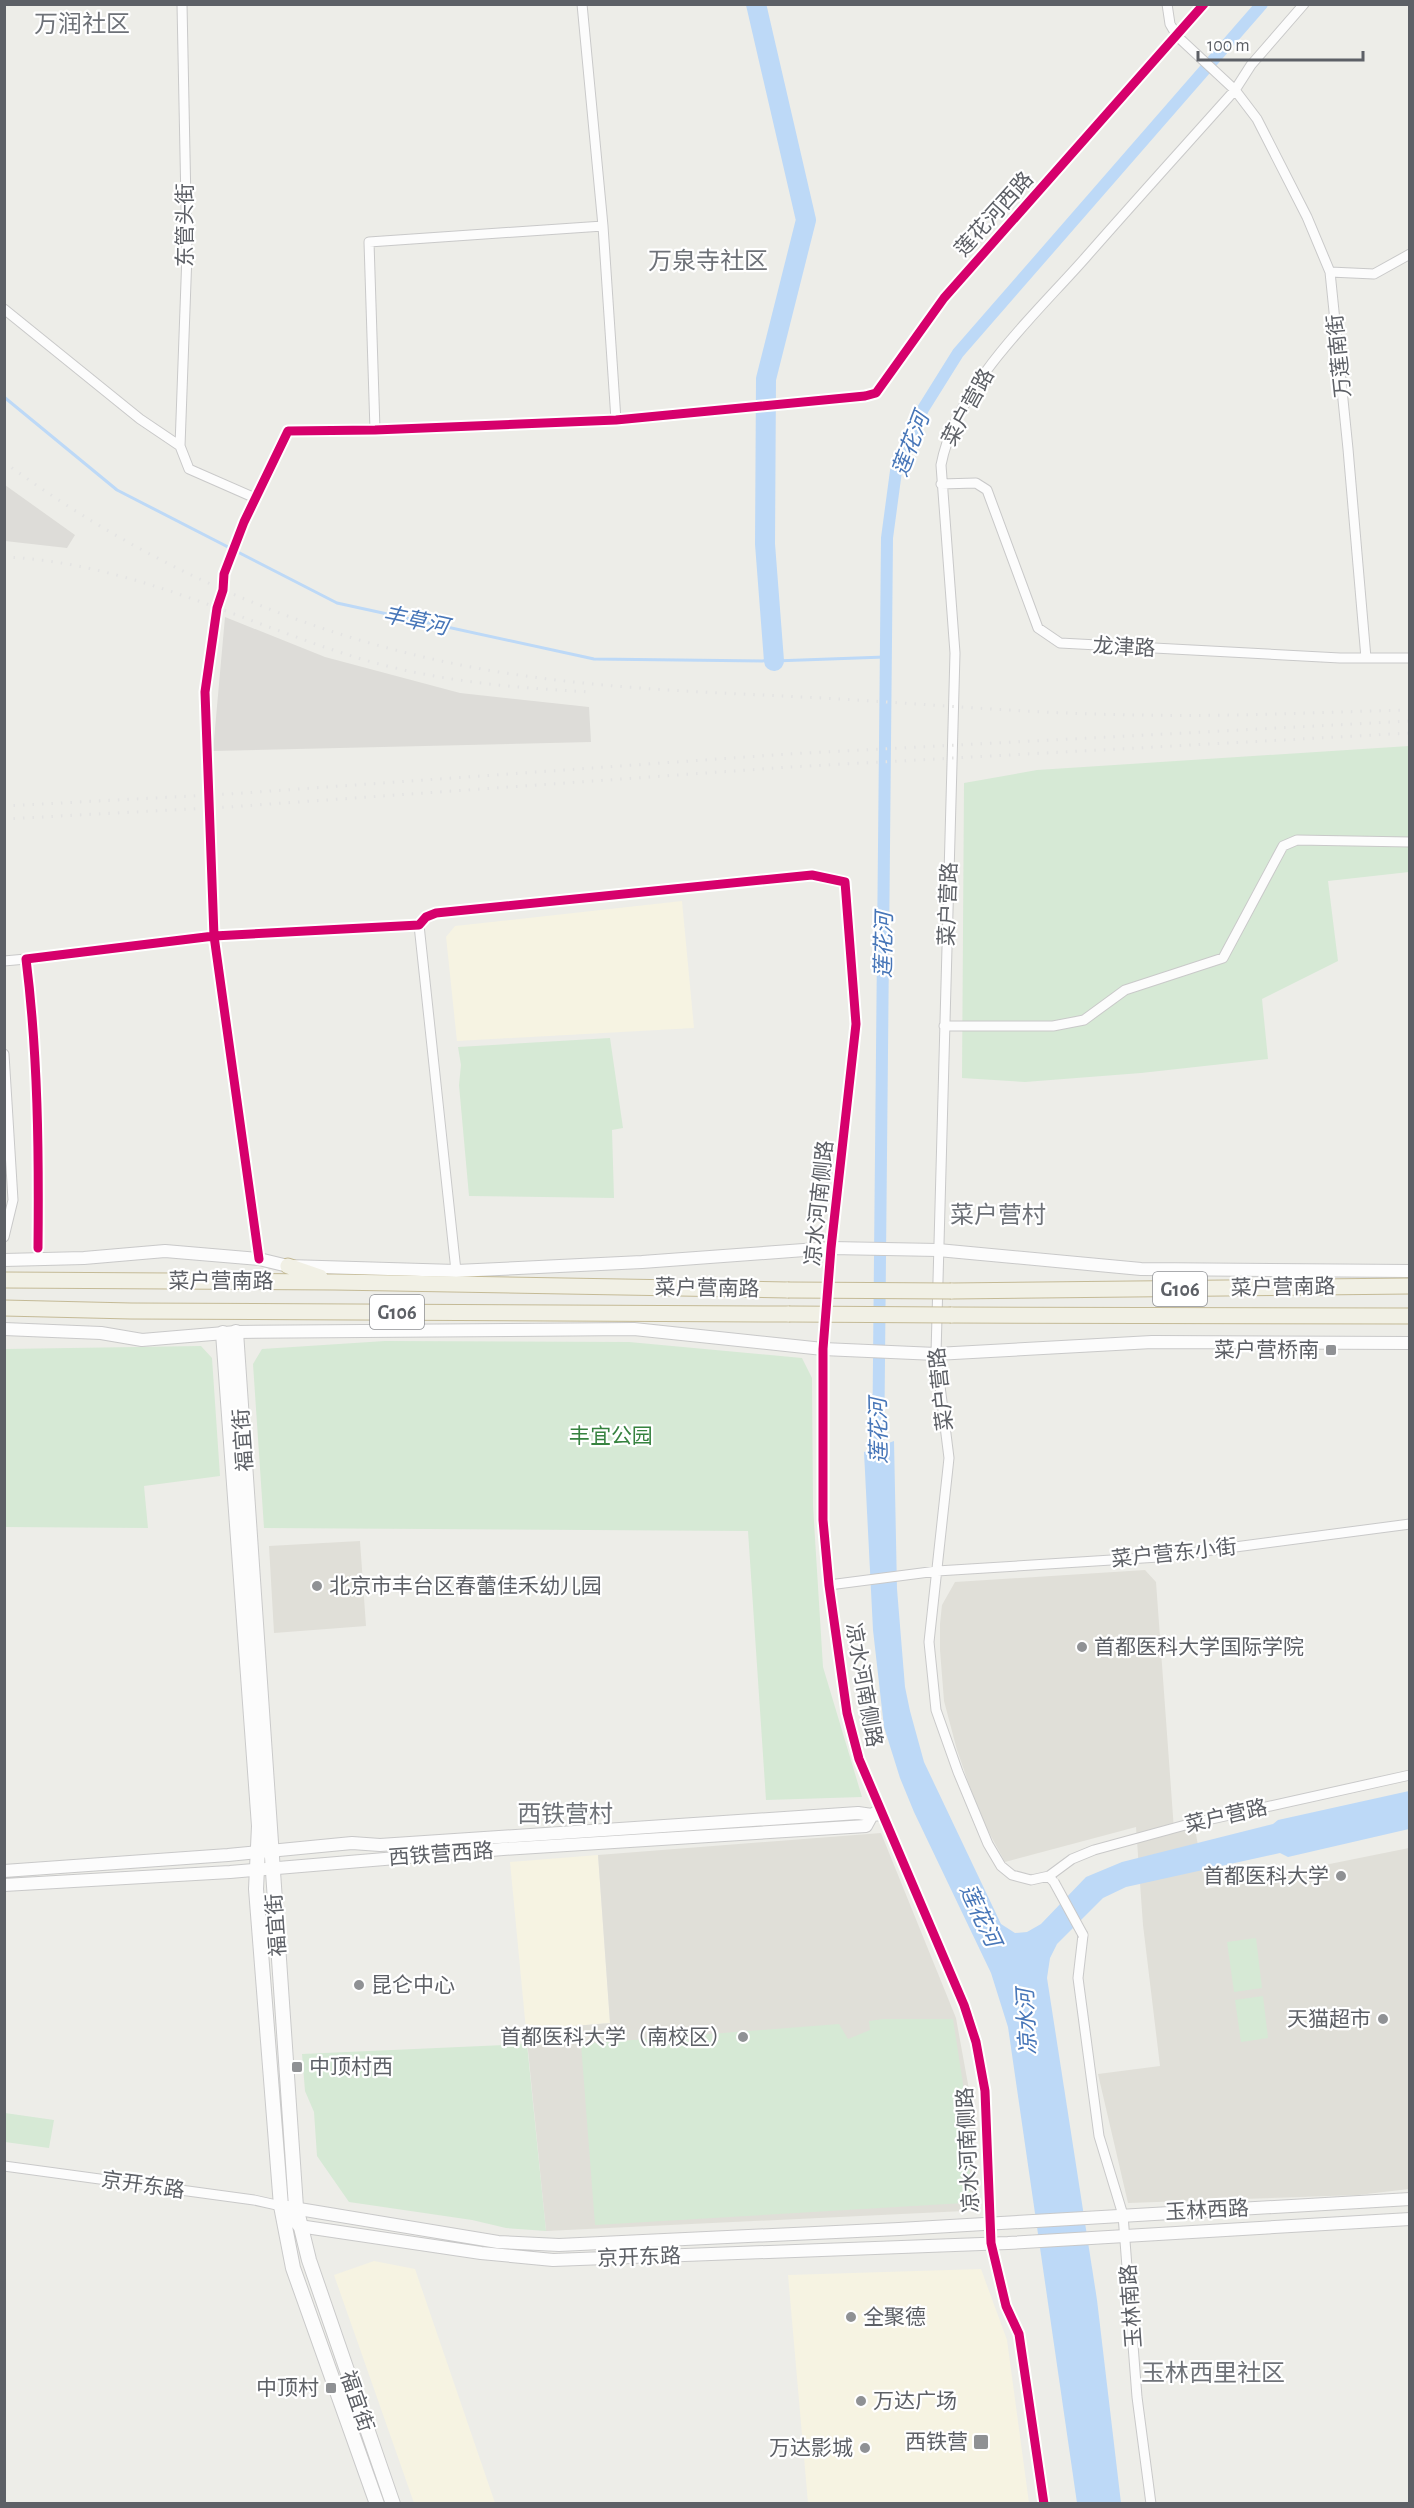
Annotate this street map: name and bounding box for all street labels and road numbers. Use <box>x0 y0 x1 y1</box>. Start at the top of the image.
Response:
street label: 莲花河西路 <box>951 168 1037 260</box>
street label: 东管头街 <box>174 183 196 267</box>
street label: 万莲南街 <box>1324 313 1354 399</box>
street label: 菜户营路 <box>938 365 998 449</box>
street label: 龙津路 <box>1092 634 1156 660</box>
street label: 菜户营路 <box>936 862 960 946</box>
street label: 凉水河南侧路 <box>801 1139 837 1267</box>
street label: 菜户营南路 <box>169 1270 274 1292</box>
road number: G106 <box>1153 1272 1207 1306</box>
street label: 菜户营南路 <box>1230 1275 1336 1299</box>
street label: 菜户营南路 <box>654 1276 760 1300</box>
road number: G106 <box>370 1295 424 1329</box>
street label: 菜户营路 <box>926 1346 956 1432</box>
street label: 福宜街 <box>230 1408 256 1472</box>
street label: 菜户营东小街 <box>1110 1535 1238 1571</box>
street label: 凉水河南侧路 <box>842 1621 886 1749</box>
street label: 菜户营路 <box>1183 1796 1269 1836</box>
street label: 西铁营西路 <box>388 1839 494 1869</box>
street label: 福宜街 <box>263 1893 289 1957</box>
street label: 凉水河南侧路 <box>954 2087 982 2213</box>
street label: 京开东路 <box>100 2168 186 2202</box>
street label: 玉林西路 <box>1164 2197 1250 2223</box>
street label: 京开东路 <box>597 2245 681 2269</box>
street label: 玉林南路 <box>1117 2263 1145 2349</box>
street label: 福宜街 <box>336 2368 378 2434</box>

